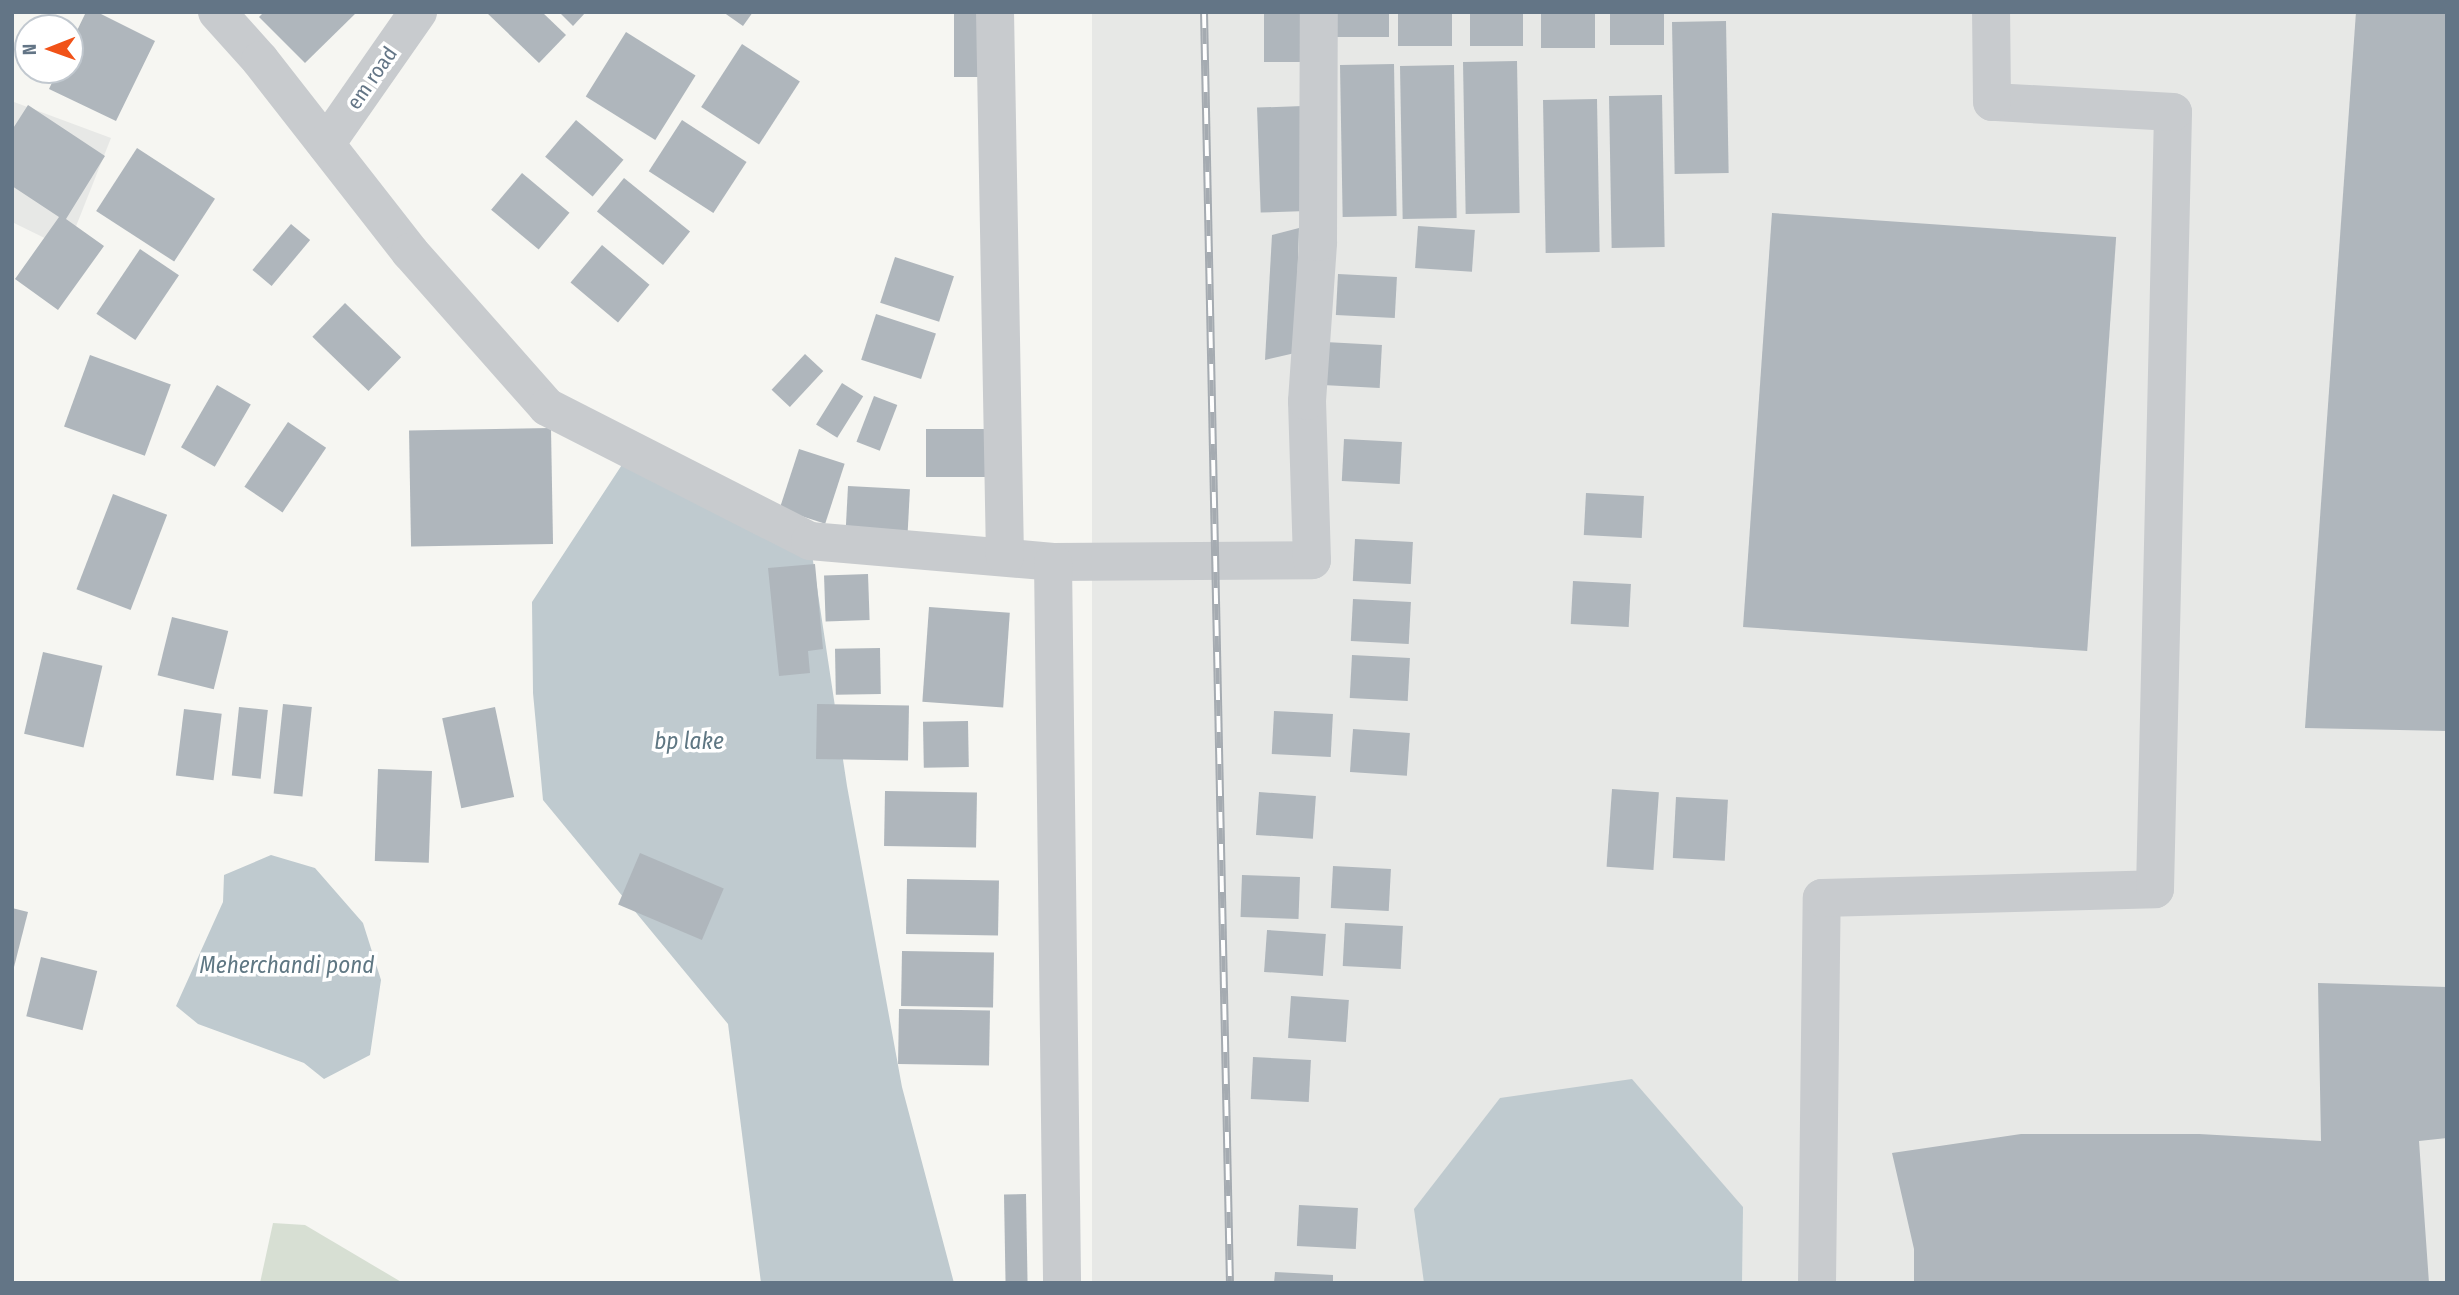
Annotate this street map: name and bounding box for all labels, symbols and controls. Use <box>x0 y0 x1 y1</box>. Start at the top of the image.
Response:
north arrow <box>14 14 84 84</box>
street label: em road <box>341 42 403 114</box>
text: N <box>18 43 41 55</box>
water label: bp lake <box>654 727 724 755</box>
water label: Meherchandi pond <box>200 951 374 979</box>

